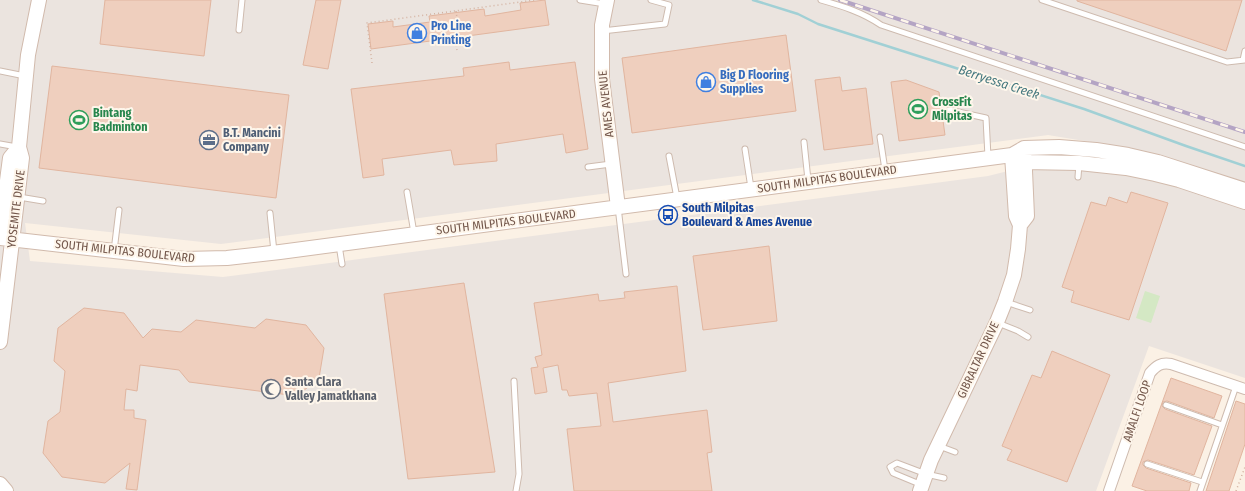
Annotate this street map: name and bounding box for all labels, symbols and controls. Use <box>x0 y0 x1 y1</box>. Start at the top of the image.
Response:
place label: Pro Line Printing <box>431 19 471 47</box>
shop icon: Pro Line Printing <box>406 22 428 44</box>
water label: Berryessa Creek <box>957 62 1042 102</box>
place label: Big D Flooring Supplies <box>720 68 789 96</box>
street label: AMES AVENUE <box>595 70 616 138</box>
shop icon: Big D Flooring Supplies <box>695 71 717 93</box>
place label: CrossFit Milpitas <box>932 95 973 123</box>
sports icon: CrossFit Milpitas <box>907 98 929 120</box>
place label: Bintang Badminton <box>93 106 147 134</box>
sports icon: Bintang Badminton <box>68 109 90 131</box>
place label: B.T. Mancini Company <box>223 126 281 154</box>
office icon: B.T. Mancini Company <box>198 129 220 151</box>
street label: SOUTH MILPITAS BOULEVARD <box>756 162 898 196</box>
street label: YOSEMITE DRIVE <box>4 169 28 249</box>
place label: South Milpitas Boulevard & Ames Avenue <box>682 201 812 229</box>
bus stop icon: South Milpitas Boulevard & Ames Avenue <box>657 204 679 226</box>
street label: SOUTH MILPITAS BOULEVARD <box>435 206 577 238</box>
street label: SOUTH MILPITAS BOULEVARD <box>54 237 196 265</box>
street label: GIBRALTAR DRIVE <box>954 319 1002 400</box>
place label: Santa Clara Valley Jamatkhana <box>284 375 377 403</box>
mosque icon: Santa Clara Valley Jamatkhana <box>260 378 282 400</box>
street label: AMALFI LOOP <box>1120 379 1154 443</box>

